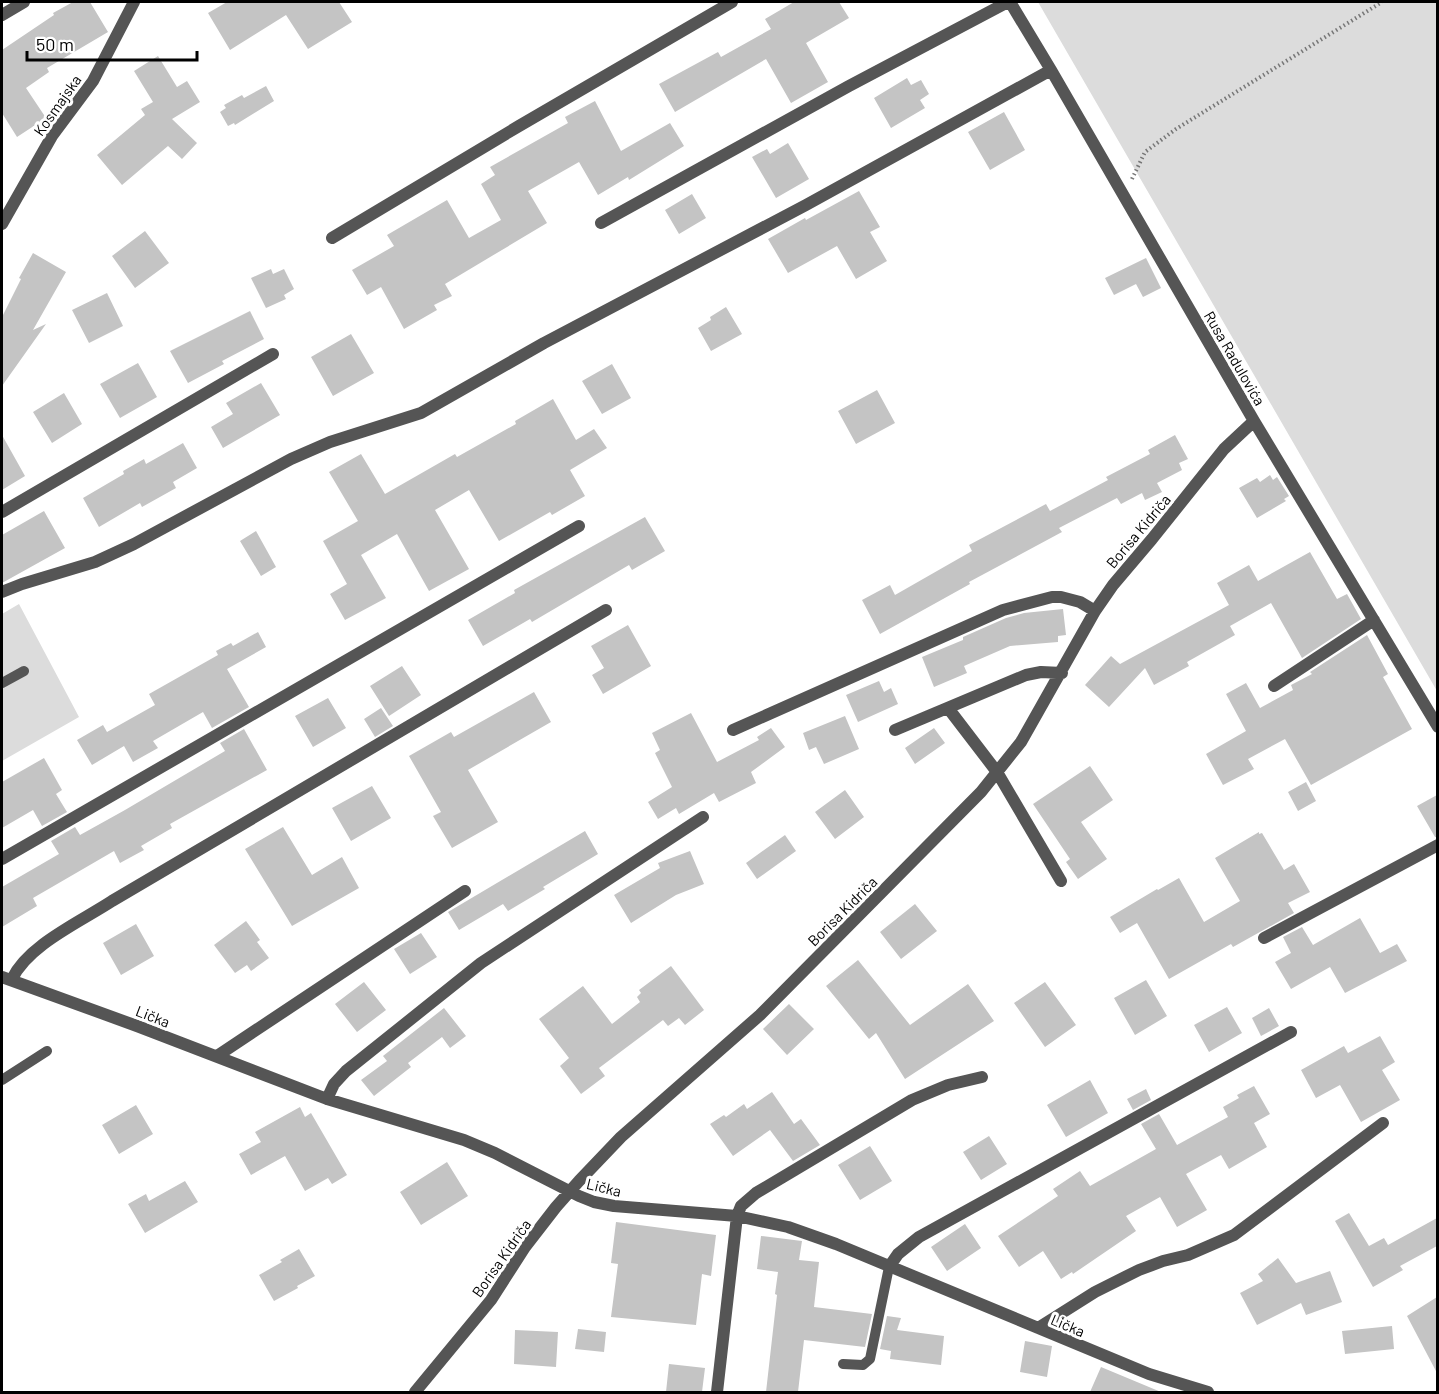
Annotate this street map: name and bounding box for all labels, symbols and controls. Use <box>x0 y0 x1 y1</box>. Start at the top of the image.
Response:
scale bar <box>27 24 196 62</box>
text: 50 m <box>36 33 74 55</box>
street label: Kosmajska <box>29 71 85 139</box>
street label: Rusa Radulovića <box>1201 308 1269 408</box>
street label: Borisa Kidriča <box>1102 490 1174 572</box>
street label: Borisa Kidriča <box>804 873 880 949</box>
street label: Lička <box>133 1001 173 1031</box>
street label: Lička <box>585 1174 623 1200</box>
street label: Borisa Kidriča <box>468 1216 534 1300</box>
street label: Lička <box>1048 1310 1088 1340</box>

